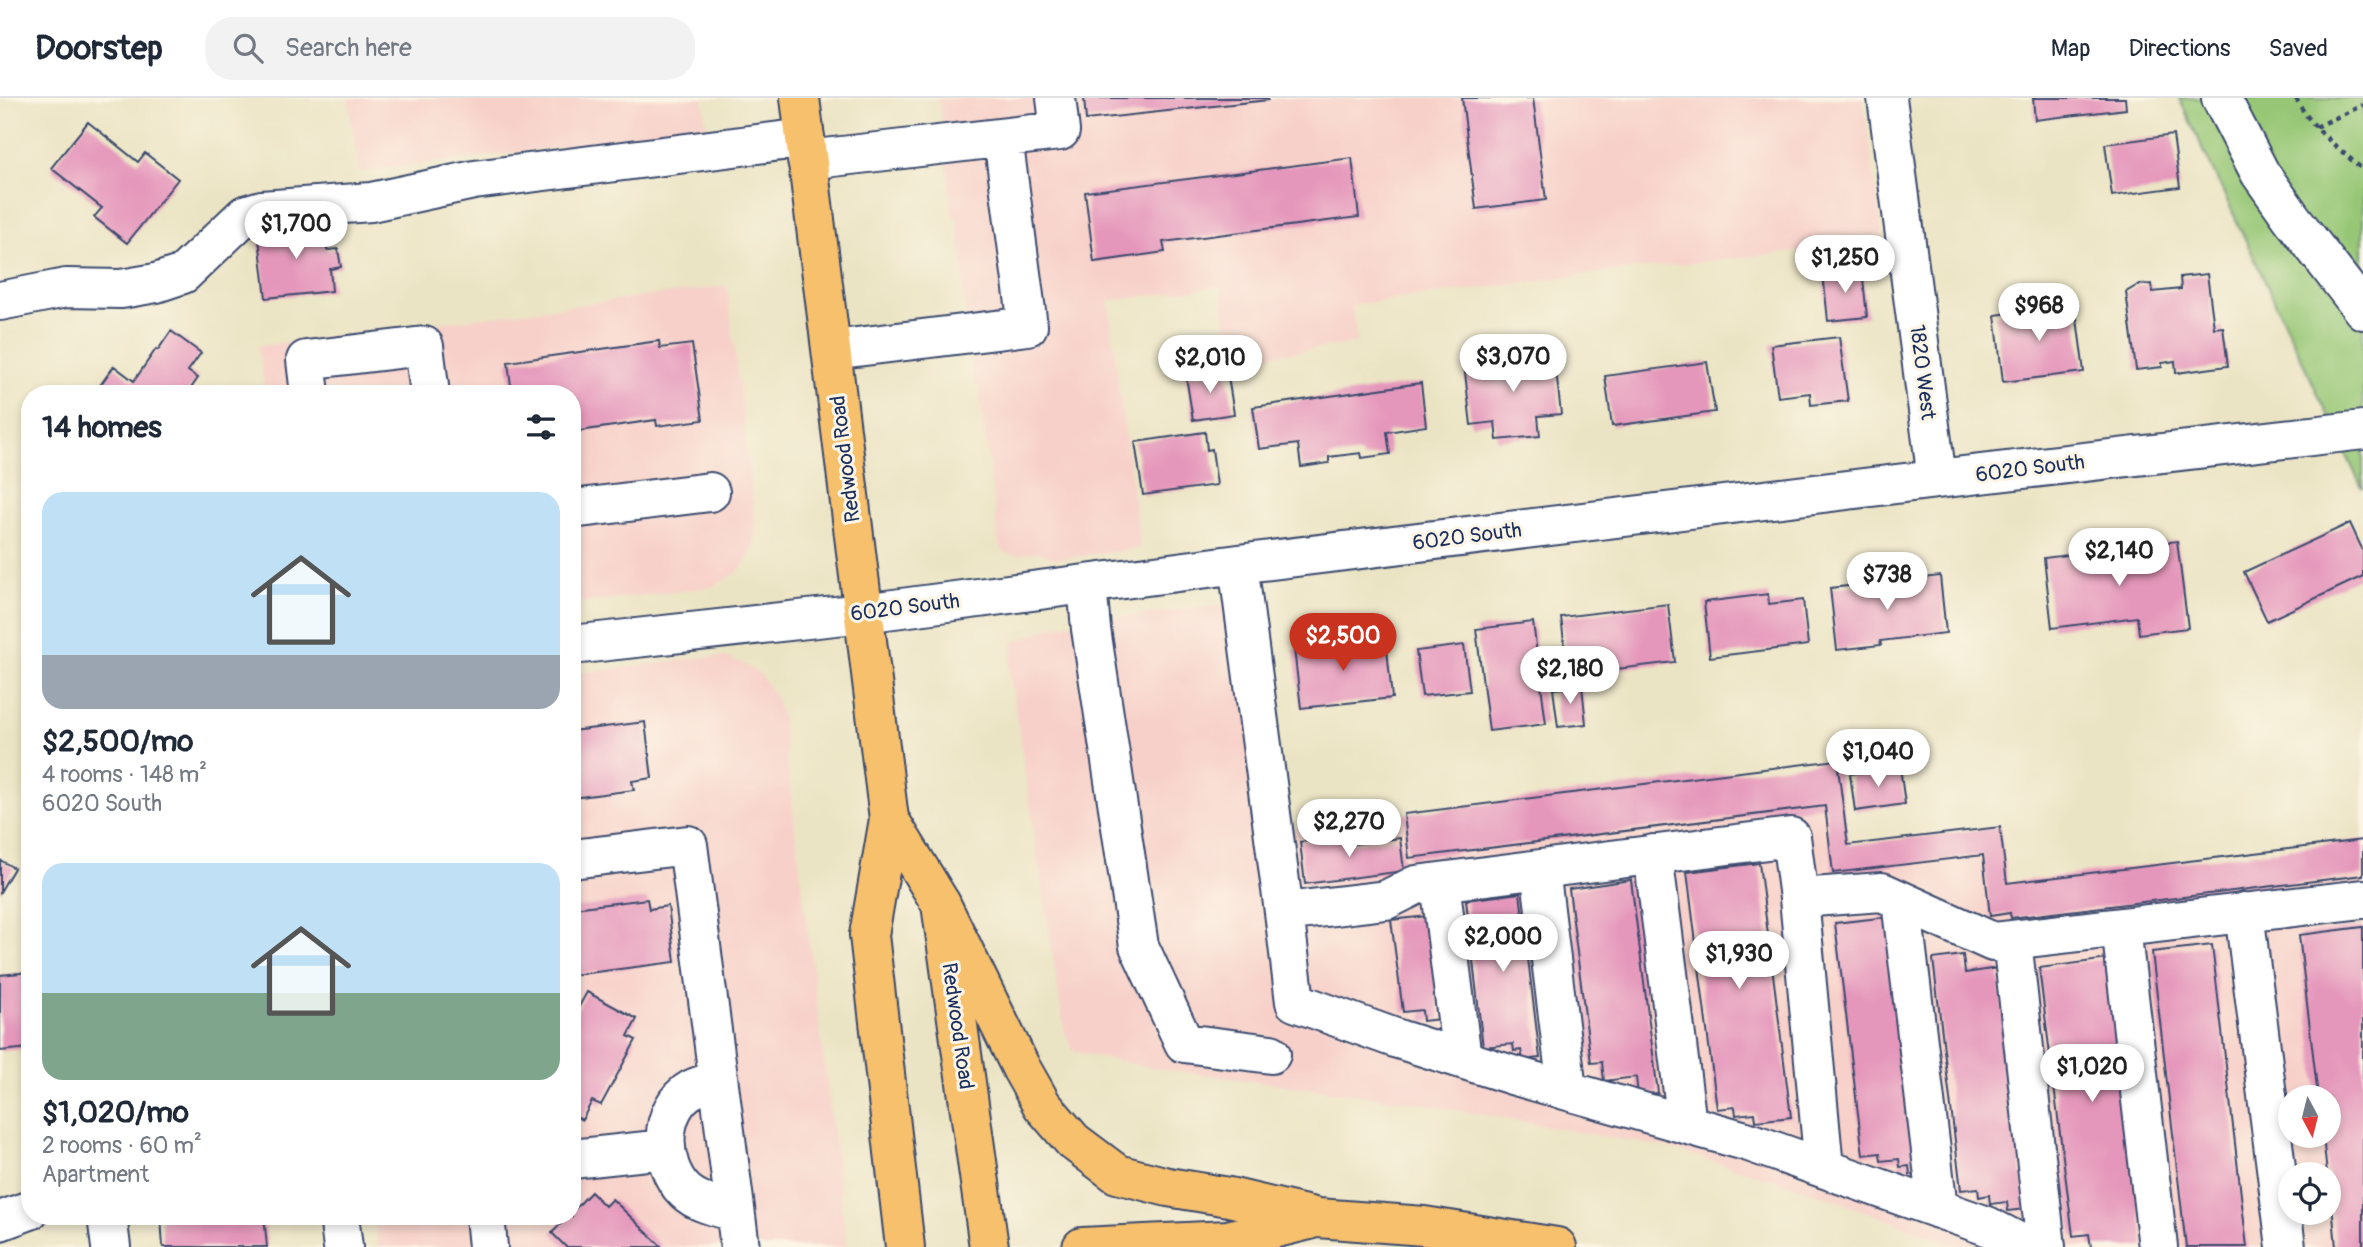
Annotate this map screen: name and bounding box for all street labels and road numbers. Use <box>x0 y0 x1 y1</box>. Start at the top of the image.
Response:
street label: 1820 West <box>1903 323 1942 422</box>
street label: Redwood Road <box>824 394 867 524</box>
street label: 6020 South <box>1974 448 2086 489</box>
street label: 6020 South <box>1411 516 1523 557</box>
street label: 6020 South <box>849 587 961 628</box>
street label: Redwood Road <box>935 961 980 1091</box>

